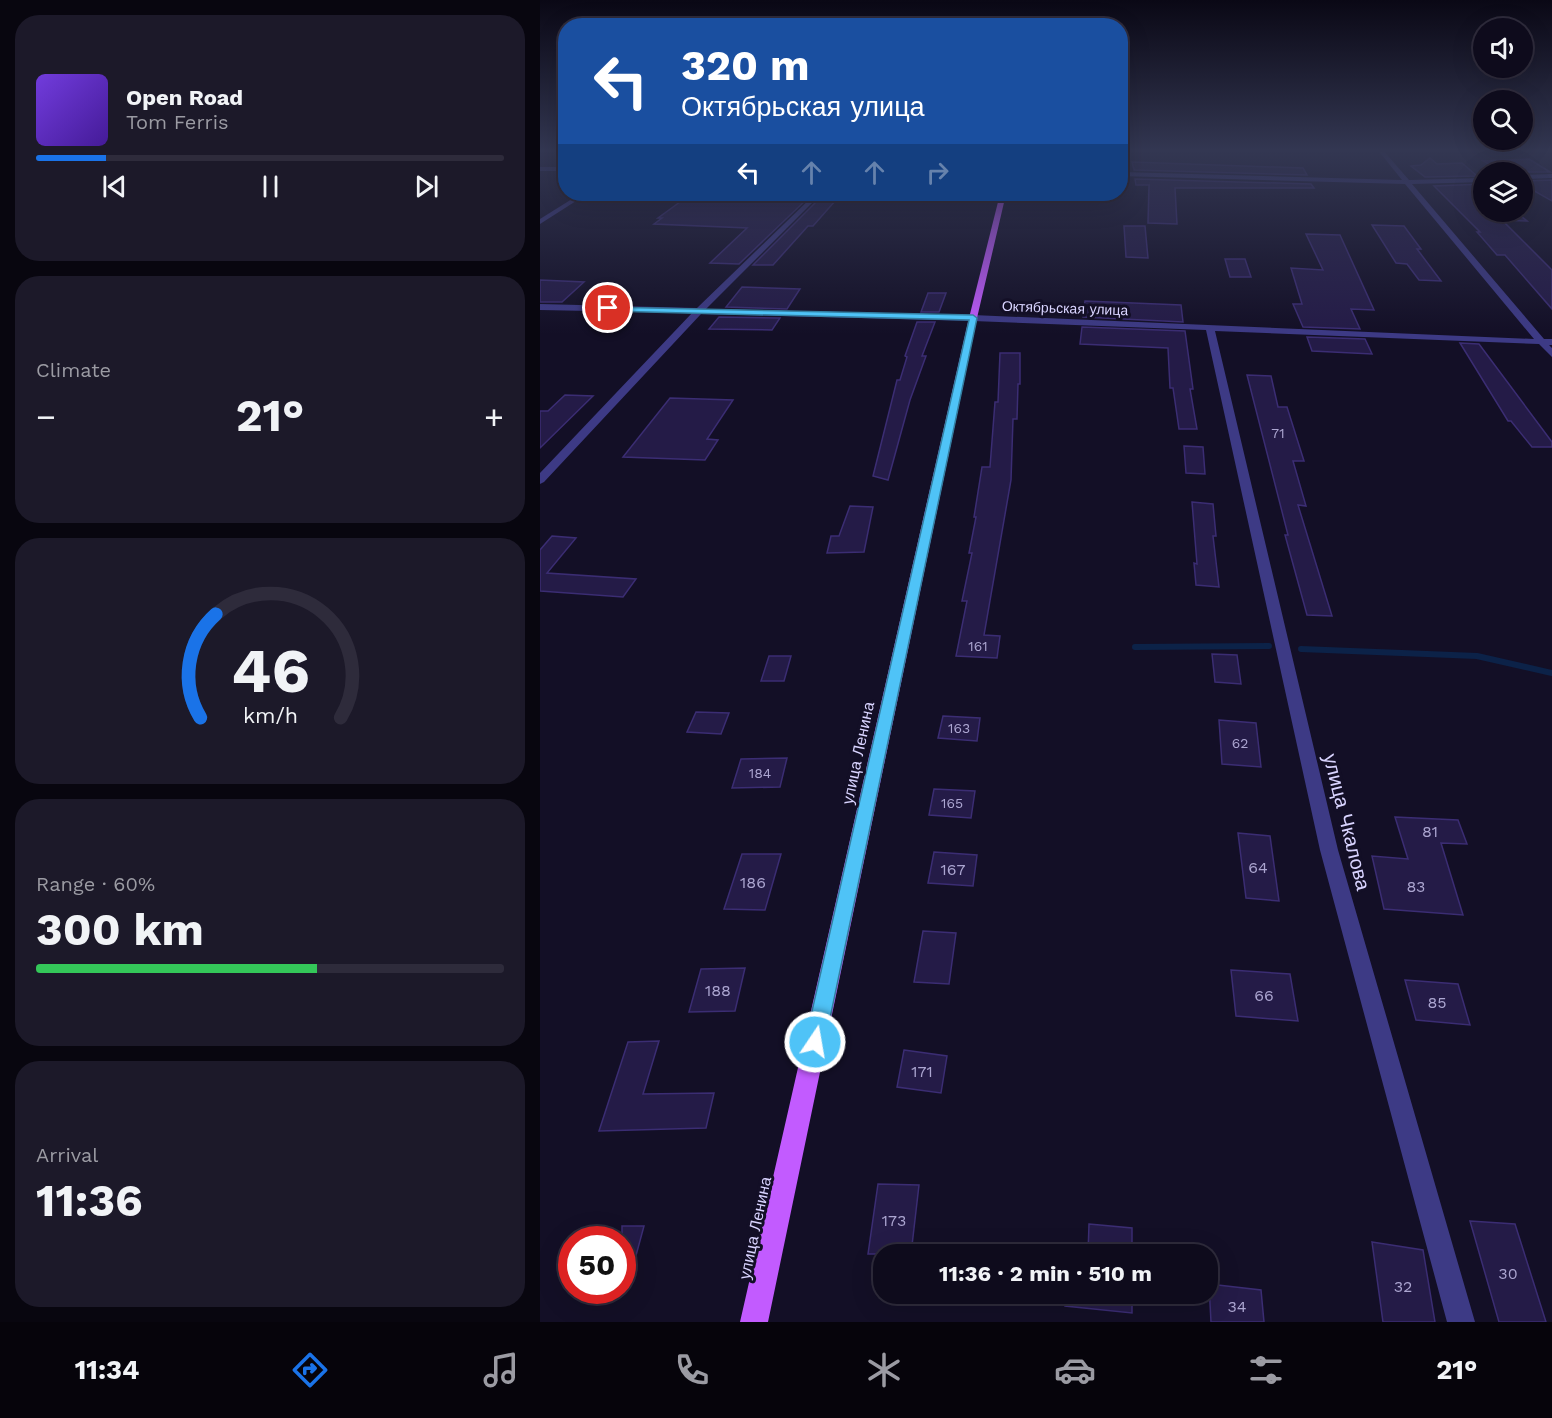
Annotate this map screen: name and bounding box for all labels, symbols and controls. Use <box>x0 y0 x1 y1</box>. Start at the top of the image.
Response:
map controls <box>1473 18 1533 222</box>
button: sound <box>1473 18 1533 78</box>
text: 320 m <box>681 41 810 90</box>
icon: left <box>582 42 660 120</box>
text: Open Road <box>126 85 243 110</box>
button: search <box>1473 90 1533 150</box>
text: Октябрьская улица <box>681 91 925 123</box>
text: Tom Ferris <box>126 110 229 134</box>
icon: left <box>732 156 765 189</box>
icon: ahead <box>795 156 828 189</box>
icon: ahead <box>858 156 891 189</box>
icon: right <box>921 156 954 189</box>
button: layers <box>1473 162 1533 222</box>
icon: previous <box>98 170 131 203</box>
icon: pause <box>254 170 287 203</box>
icon: next <box>410 170 443 203</box>
pin <box>582 282 633 333</box>
icon: arrive <box>591 291 624 324</box>
street label: Октябрьская улица <box>1002 298 1129 318</box>
text: Climate <box>36 358 111 382</box>
text: 21° <box>236 389 304 442</box>
text: − <box>36 397 56 436</box>
text: + <box>484 397 504 436</box>
house number: 71 <box>1271 425 1285 441</box>
text: 46 <box>231 634 309 707</box>
house number: 161 <box>968 638 988 654</box>
street label: улица Ленина <box>838 700 878 806</box>
text: km/h <box>242 703 298 728</box>
house number: 163 <box>948 720 970 736</box>
house number: 62 <box>1232 735 1248 751</box>
street label: улица Чкалова <box>1318 751 1376 894</box>
house number: 184 <box>749 765 771 781</box>
house number: 165 <box>941 795 963 811</box>
house number: 81 <box>1422 822 1438 841</box>
house number: 64 <box>1248 858 1268 877</box>
house number: 167 <box>941 860 965 879</box>
text: Range · 60% <box>36 872 155 896</box>
house number: 186 <box>740 873 766 892</box>
house number: 83 <box>1407 877 1425 896</box>
text: 300 km <box>36 903 204 956</box>
house number: 188 <box>705 981 731 1000</box>
house number: 66 <box>1254 986 1274 1005</box>
house number: 85 <box>1427 993 1447 1012</box>
position arrow <box>783 1010 847 1074</box>
house number: 171 <box>911 1062 933 1081</box>
text: Arrival <box>36 1143 98 1167</box>
text: 11:36 <box>36 1174 143 1227</box>
street label: улица Ленина <box>735 1175 775 1281</box>
house number: 173 <box>882 1211 906 1230</box>
speed limit sign: 50 <box>558 1226 636 1304</box>
text: 11:36 · 2 min · 510 m <box>939 1261 1152 1286</box>
house number: 30 <box>1498 1264 1518 1283</box>
house number: 32 <box>1394 1277 1412 1296</box>
house number: 34 <box>1227 1297 1247 1316</box>
icon: directions <box>289 1349 331 1391</box>
icon: music <box>480 1349 522 1391</box>
icon: phone <box>671 1349 713 1391</box>
icon: climate <box>863 1349 905 1391</box>
icon: car <box>1054 1349 1096 1391</box>
icon: filters <box>1245 1349 1287 1391</box>
text: 11:34 <box>75 1354 140 1386</box>
text: 21° <box>1436 1354 1477 1386</box>

